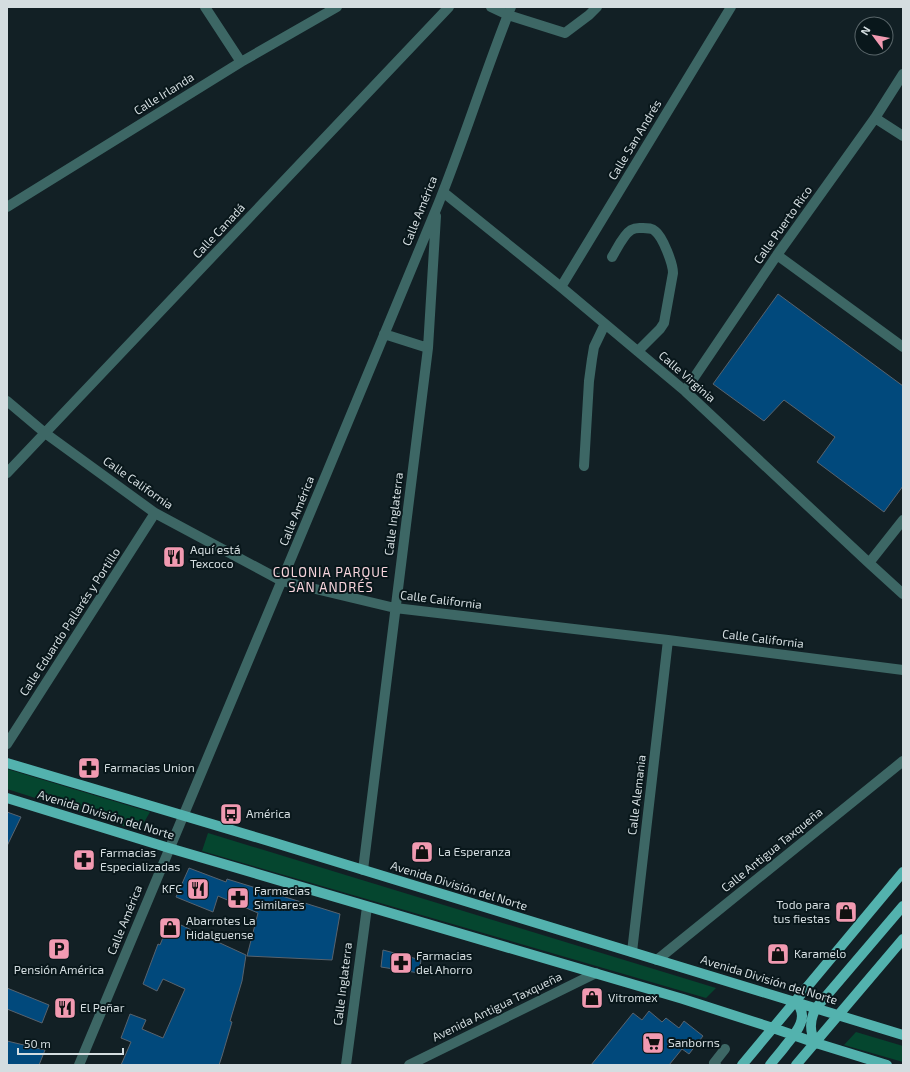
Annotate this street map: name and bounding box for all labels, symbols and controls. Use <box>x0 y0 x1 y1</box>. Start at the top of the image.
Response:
north arrow <box>854 16 894 56</box>
text: N <box>857 24 873 37</box>
street label: Calle Irlanda <box>131 69 196 117</box>
street label: Calle San Andrés <box>605 97 664 182</box>
street label: Calle América <box>399 174 439 248</box>
street label: Calle Puerto Rico <box>750 183 814 266</box>
street label: Calle Canadá <box>189 200 247 261</box>
street label: Calle Virginia <box>656 348 719 405</box>
street label: Calle California <box>101 453 176 512</box>
street label: Calle Inglaterra <box>381 471 405 556</box>
street label: Calle América <box>276 474 316 548</box>
place label: Aquí está Texcoco <box>190 542 241 570</box>
restaurant icon: Aquí está Texcoco <box>161 544 187 570</box>
street label: Calle Eduardo Pallarés y Portillo <box>16 545 122 698</box>
district label: COLONIA PARQUE SAN ANDRÉS <box>273 564 389 595</box>
street label: Calle California <box>399 587 483 611</box>
street label: Calle California <box>721 626 805 650</box>
street label: Calle Alemania <box>624 754 648 836</box>
pharmacy icon: Farmacias Union <box>76 755 102 781</box>
place label: Farmacias Union <box>104 760 195 774</box>
street label: Avenida División del Norte <box>36 787 176 842</box>
bus stop icon: América <box>218 801 244 827</box>
street label: Calle Antigua Taxqueña <box>718 804 825 894</box>
place label: América <box>246 806 291 820</box>
shop icon: La Esperanza <box>409 839 435 865</box>
place label: La Esperanza <box>438 844 511 858</box>
place label: Farmacias Especializadas <box>100 845 180 873</box>
pharmacy icon: Farmacias Especializadas <box>71 847 97 873</box>
street label: Avenida División del Norte <box>389 858 529 913</box>
restaurant icon: KFC <box>185 876 211 902</box>
place label: KFC <box>162 881 182 895</box>
street label: Calle América <box>104 883 144 957</box>
place label: Farmacias Similares <box>254 883 310 911</box>
pharmacy icon: Farmacias Similares <box>225 885 251 911</box>
place label: Todo para tus fiestas <box>773 897 830 925</box>
shop icon: Todo para tus fiestas <box>833 899 859 925</box>
place label: Abarrotes La Hidalguense <box>186 913 256 941</box>
shop icon: Abarrotes La Hidalguense <box>157 915 183 941</box>
parking icon: Pensión América <box>46 936 72 962</box>
street label: Calle Inglaterra <box>330 941 354 1026</box>
shop icon: Karamelo <box>765 941 791 967</box>
place label: Karamelo <box>794 946 847 960</box>
place label: Farmacias del Ahorro <box>416 948 473 976</box>
pharmacy icon: Farmacias del Ahorro <box>388 950 414 976</box>
street label: Avenida División del Norte <box>699 952 839 1007</box>
place label: Pensión América <box>14 962 104 976</box>
street label: Avenida Antigua Taxqueña <box>429 969 564 1044</box>
shop icon: Vitromex <box>579 985 605 1011</box>
place label: Vitromex <box>608 990 658 1004</box>
restaurant icon: El Peñar <box>52 995 78 1021</box>
place label: El Peñar <box>80 1000 125 1014</box>
scale bar <box>18 1030 123 1056</box>
supermarket icon: Sanborns <box>640 1030 666 1056</box>
place label: Sanborns <box>668 1035 720 1049</box>
text: 50 m <box>24 1036 51 1050</box>

